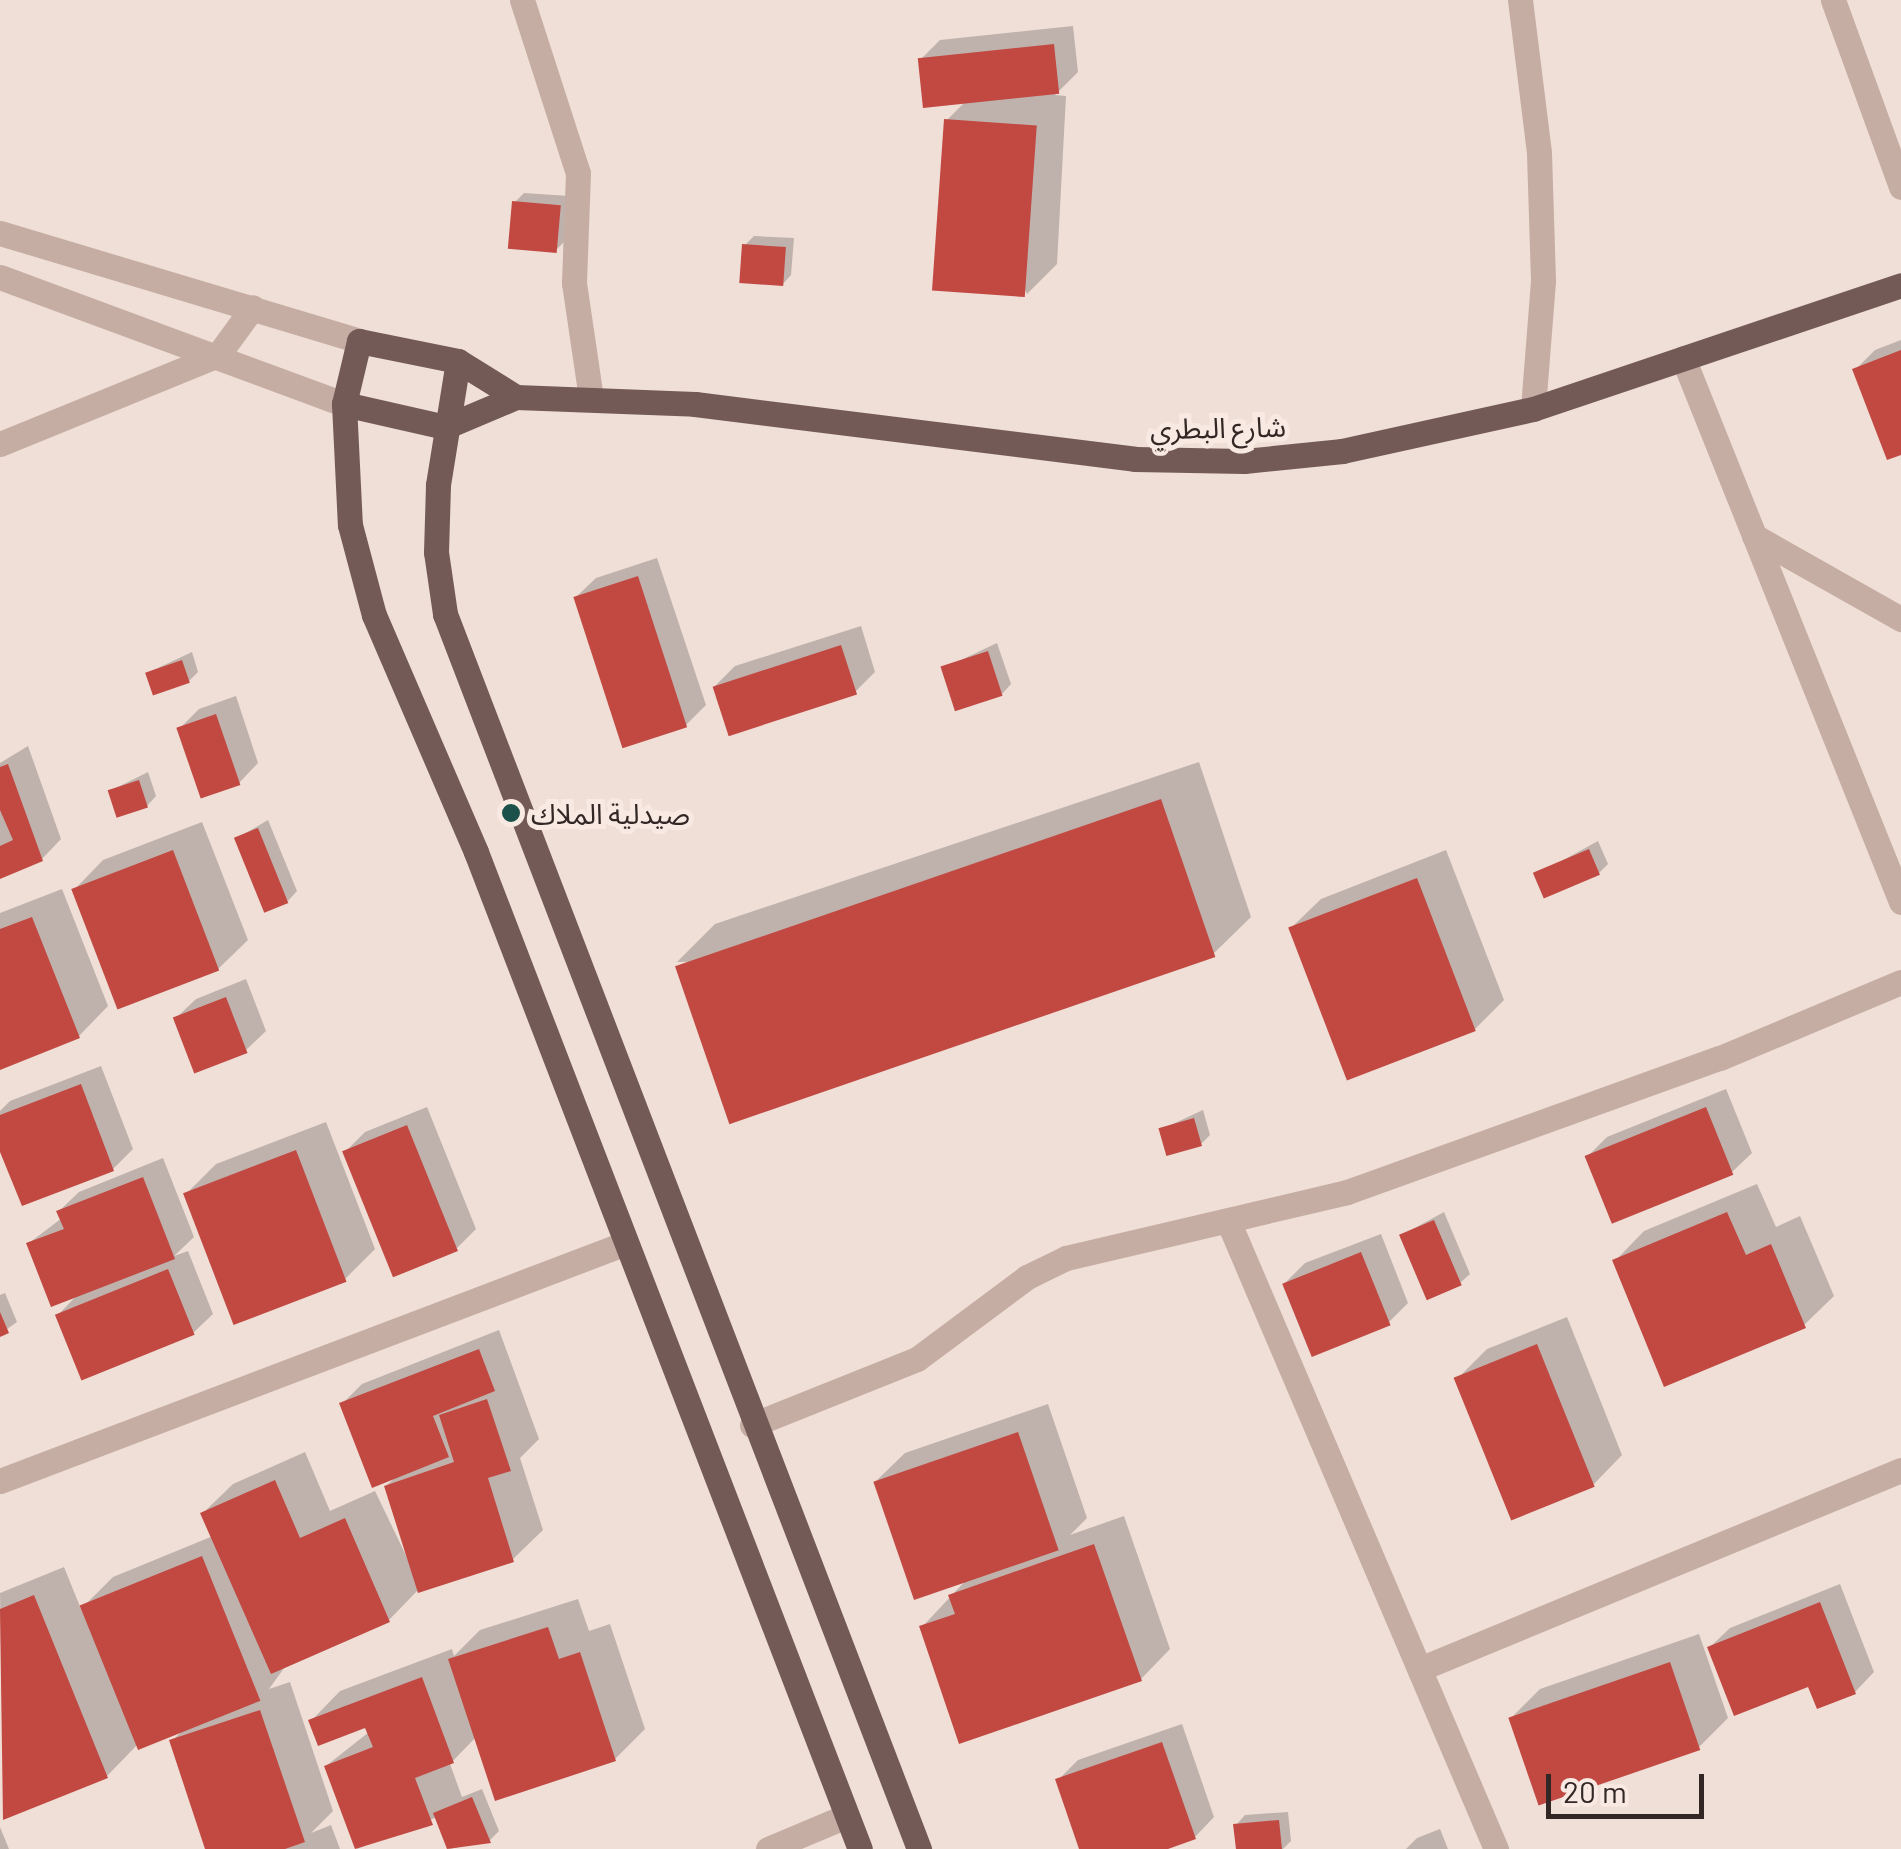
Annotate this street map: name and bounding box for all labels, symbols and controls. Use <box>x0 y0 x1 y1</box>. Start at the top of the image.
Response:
street label: شارع البطري <box>1150 409 1286 445</box>
place label: صيدلية الملاك <box>531 796 690 830</box>
marker: صيدلية الملاك <box>500 802 522 824</box>
scale bar <box>1551 1754 1708 1816</box>
text: 20 m <box>1563 1773 1627 1809</box>

